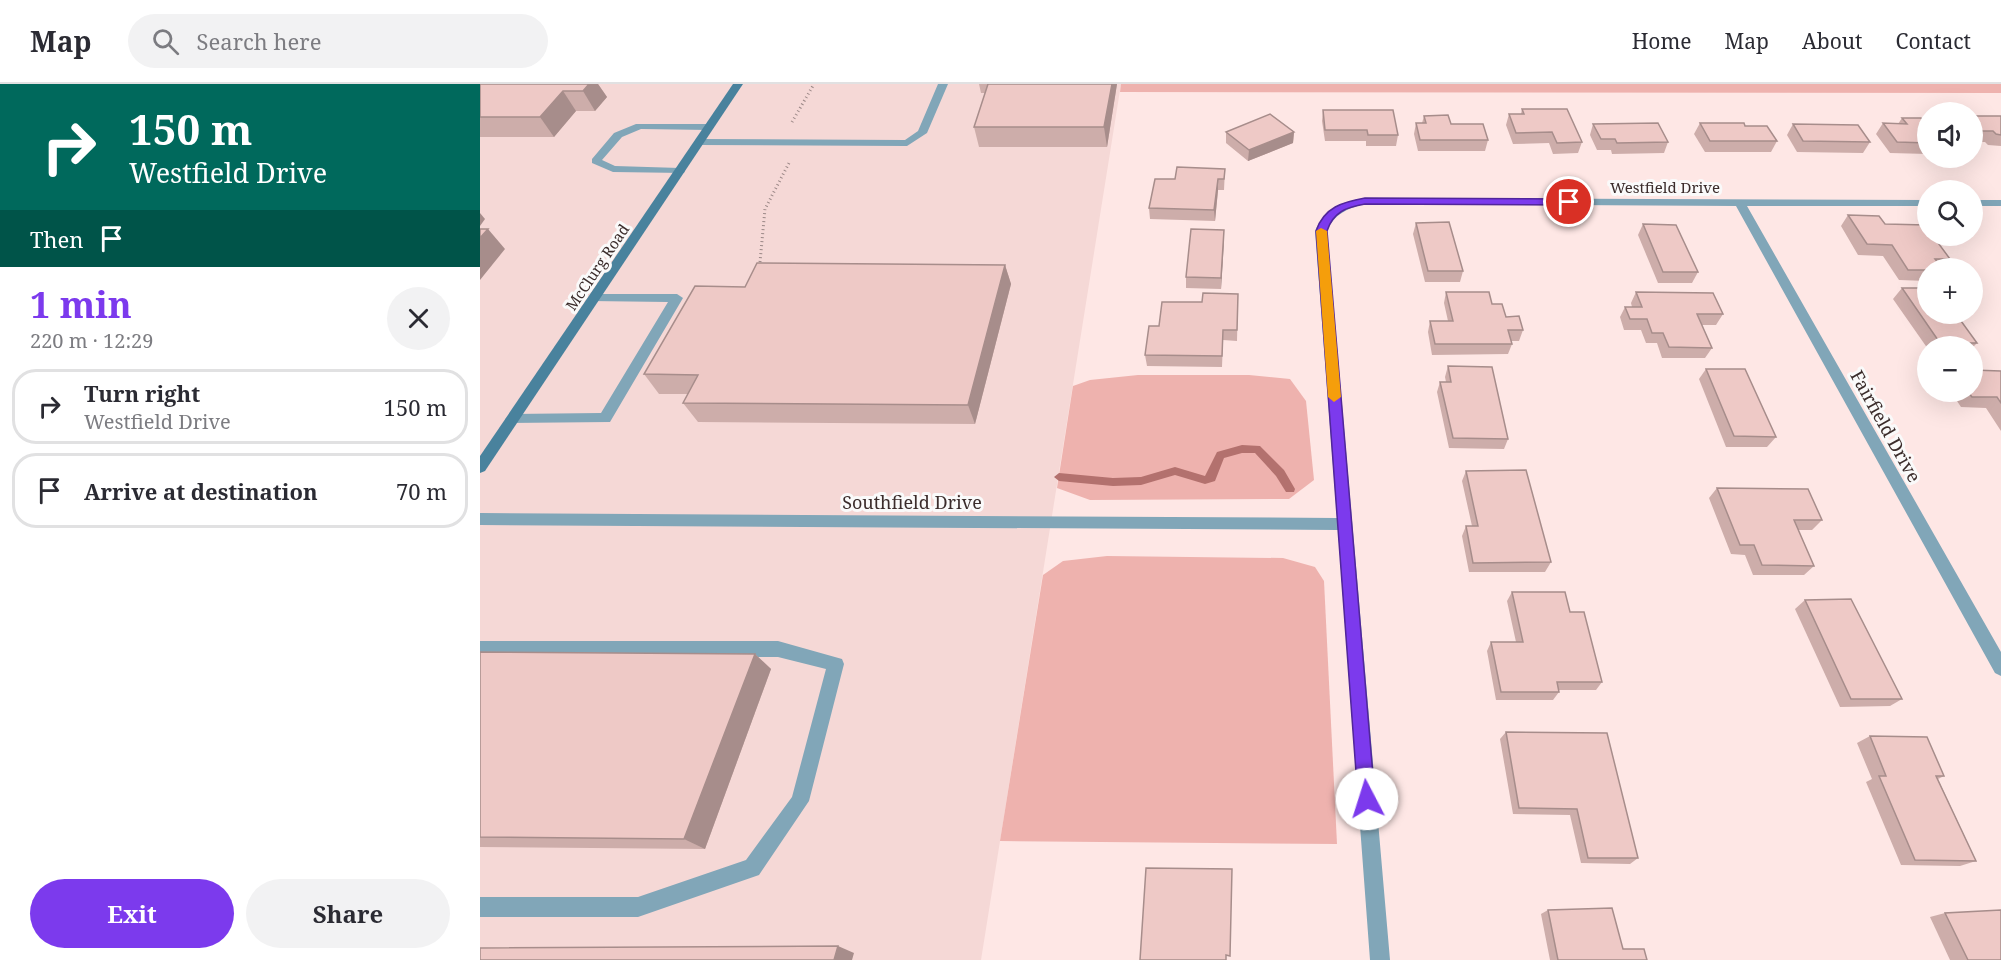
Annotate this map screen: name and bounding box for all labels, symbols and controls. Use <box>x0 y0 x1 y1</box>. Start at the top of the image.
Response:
search box <box>128 14 548 68</box>
text: Map <box>30 22 92 60</box>
icon: search <box>149 25 182 58</box>
text: Search here <box>197 26 321 56</box>
text: Home <box>1632 27 1692 55</box>
text: Map <box>1725 27 1769 55</box>
text: About <box>1802 27 1863 55</box>
text: Contact <box>1896 27 1971 55</box>
text: 150 m <box>129 100 253 157</box>
map controls <box>1917 102 1983 402</box>
button: sound <box>1917 102 1983 168</box>
icon: right <box>30 108 108 186</box>
text: Westfield Drive <box>129 154 327 191</box>
pin <box>1543 176 1594 227</box>
street label: Westfield Drive <box>1610 177 1720 197</box>
button: search <box>1917 180 1983 246</box>
icon: arrive <box>1552 185 1585 218</box>
street label: McClurg Road <box>561 220 633 314</box>
icon: arrive <box>95 222 128 255</box>
text: Then <box>30 224 83 254</box>
button: + <box>1917 258 1983 324</box>
text: 1 min <box>30 280 132 329</box>
button: close <box>387 287 450 350</box>
text: 220 m · 12:29 <box>30 327 153 354</box>
button: − <box>1917 336 1983 402</box>
street label: Fairfield Drive <box>1845 366 1927 486</box>
text: Turn right <box>84 378 200 408</box>
icon: right <box>33 390 66 423</box>
text: 150 m <box>384 392 447 422</box>
text: Westfield Drive <box>84 408 231 435</box>
icon: arrive <box>33 474 66 507</box>
text: Arrive at destination <box>84 476 318 506</box>
text: 70 m <box>396 476 447 506</box>
street label: Southfield Drive <box>842 490 982 514</box>
position arrow <box>1335 767 1399 831</box>
button: Exit <box>30 879 234 948</box>
button: Share <box>246 879 450 948</box>

